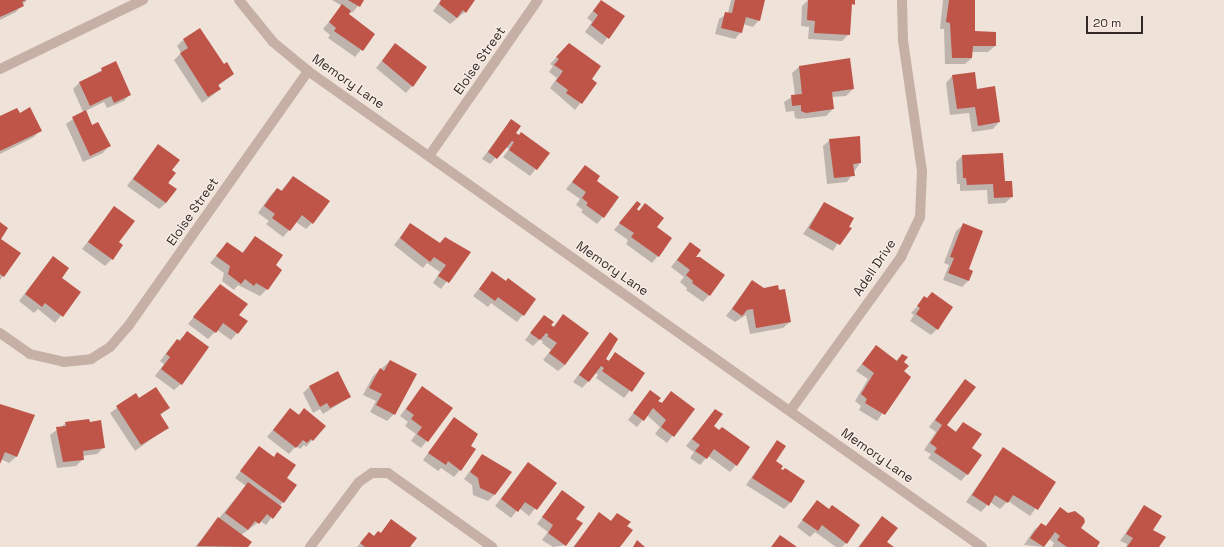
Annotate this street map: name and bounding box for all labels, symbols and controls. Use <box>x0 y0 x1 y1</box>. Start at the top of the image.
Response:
scale bar <box>1088 8 1145 34</box>
text: 20 m <box>1093 15 1121 31</box>
street label: Eloise Street <box>451 24 509 98</box>
street label: Memory Lane <box>309 51 387 113</box>
street label: Eloise Street <box>164 175 222 249</box>
street label: Adell Drive <box>850 237 900 299</box>
street label: Memory Lane <box>573 238 651 300</box>
street label: Memory Lane <box>838 425 916 487</box>

